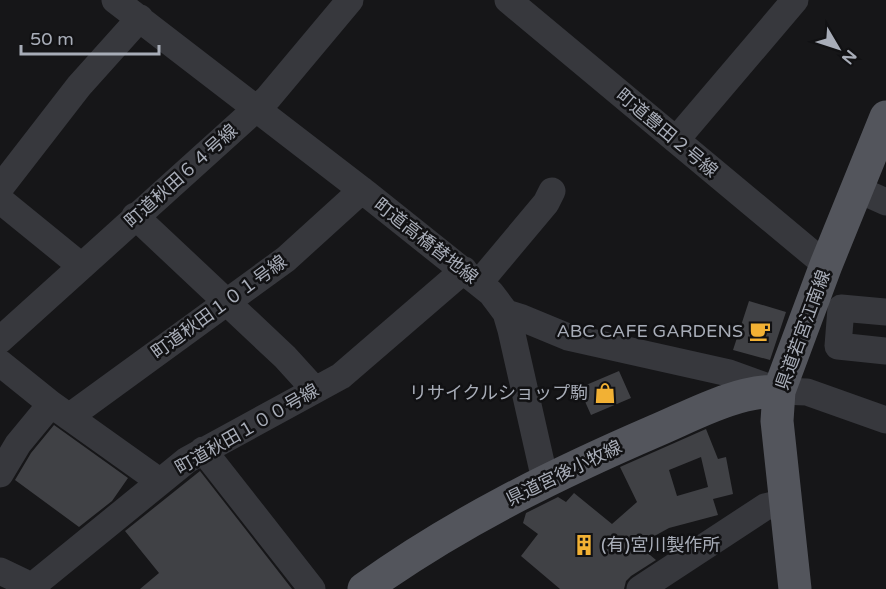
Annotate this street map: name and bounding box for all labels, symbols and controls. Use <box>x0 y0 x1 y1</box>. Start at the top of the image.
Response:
scale bar <box>21 18 159 56</box>
north arrow <box>808 18 868 78</box>
text: 50 m <box>30 28 74 50</box>
text: N <box>837 46 861 68</box>
street label: 町道豊田２号線 <box>612 84 722 182</box>
street label: 町道秋田６４号線 <box>120 120 242 232</box>
street label: 町道高橋替地線 <box>370 194 482 288</box>
street label: 町道秋田１０１号線 <box>147 250 291 364</box>
street label: 県道若宮江南線 <box>771 267 835 393</box>
cafe icon: ABC CAFE GARDENS <box>748 319 772 343</box>
place label: ABC CAFE GARDENS <box>556 320 743 342</box>
street label: 町道秋田１００号線 <box>171 379 323 479</box>
shop icon: リサイクルショップ駒 <box>593 381 617 405</box>
place label: リサイクルショップ駒 <box>409 382 588 404</box>
street label: 県道宮後小牧線 <box>503 435 625 511</box>
building icon: (有)宮川製作所 <box>572 533 596 557</box>
place label: (有)宮川製作所 <box>601 534 720 556</box>

